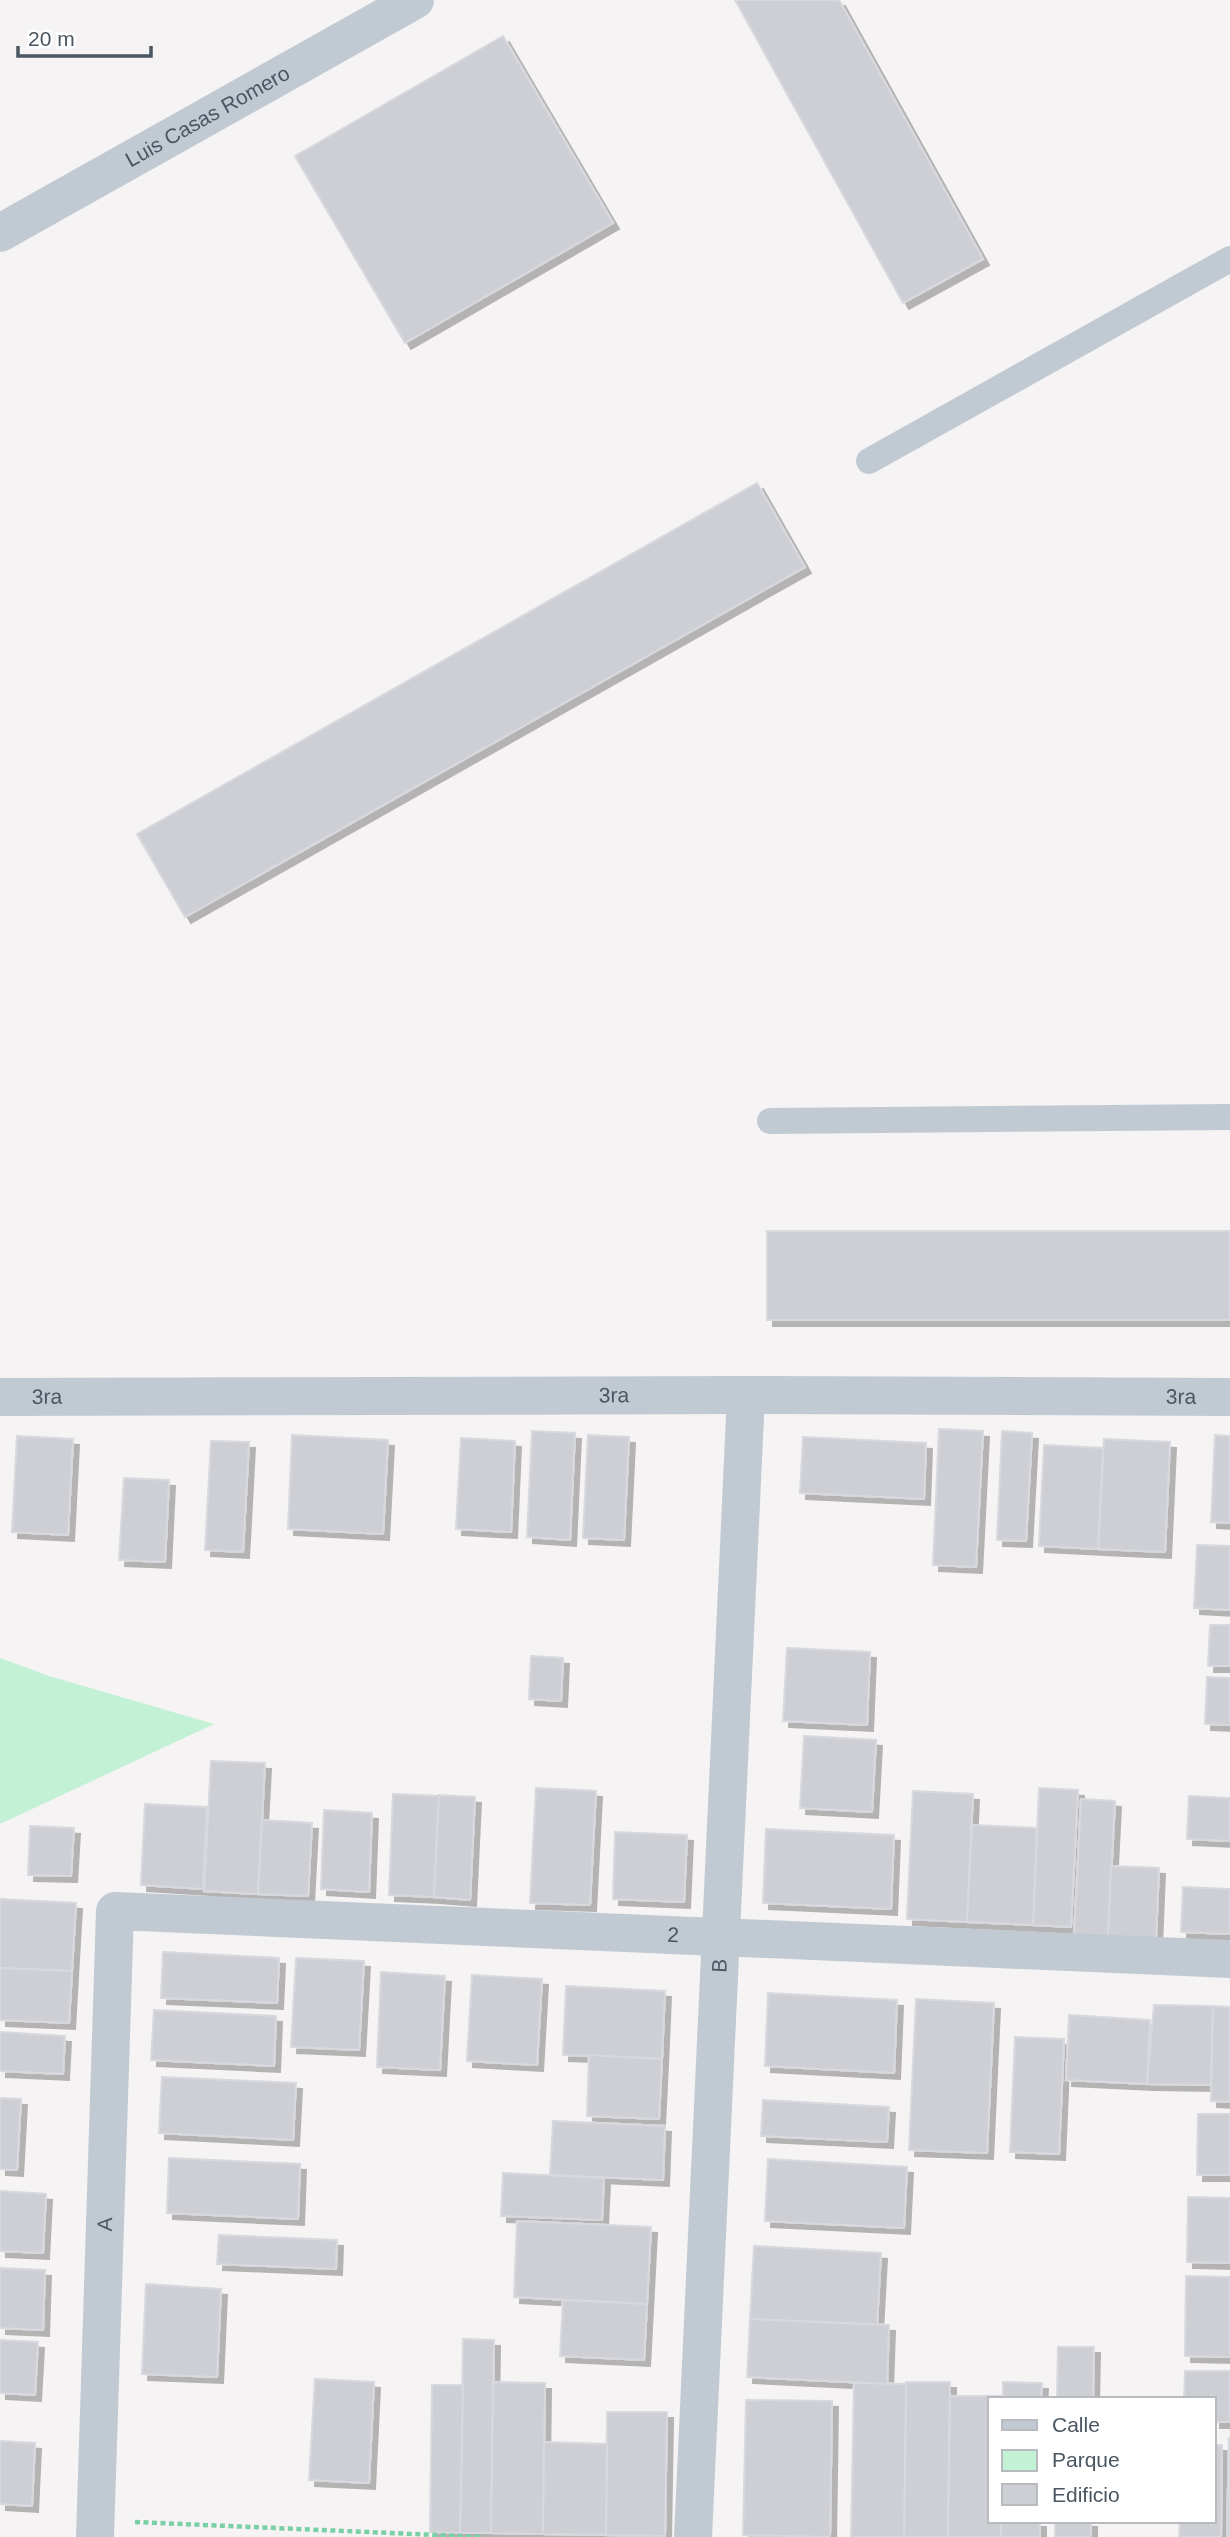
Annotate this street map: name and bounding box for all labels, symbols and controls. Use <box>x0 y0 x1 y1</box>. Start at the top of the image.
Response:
scale bar <box>18 14 150 58</box>
text: 20 m <box>28 27 75 50</box>
street label: Luis Casas Romero <box>121 61 293 171</box>
street label: 3ra <box>599 1383 630 1406</box>
street label: 3ra <box>32 1385 63 1408</box>
street label: 3ra <box>1166 1385 1197 1408</box>
street label: 2 <box>667 1923 680 1946</box>
street label: B <box>707 1958 731 1973</box>
street label: A <box>93 2217 116 2232</box>
legend <box>988 2397 1216 2523</box>
text: Calle <box>1052 2413 1100 2436</box>
text: Parque <box>1052 2448 1120 2471</box>
text: Edificio <box>1052 2483 1120 2506</box>

